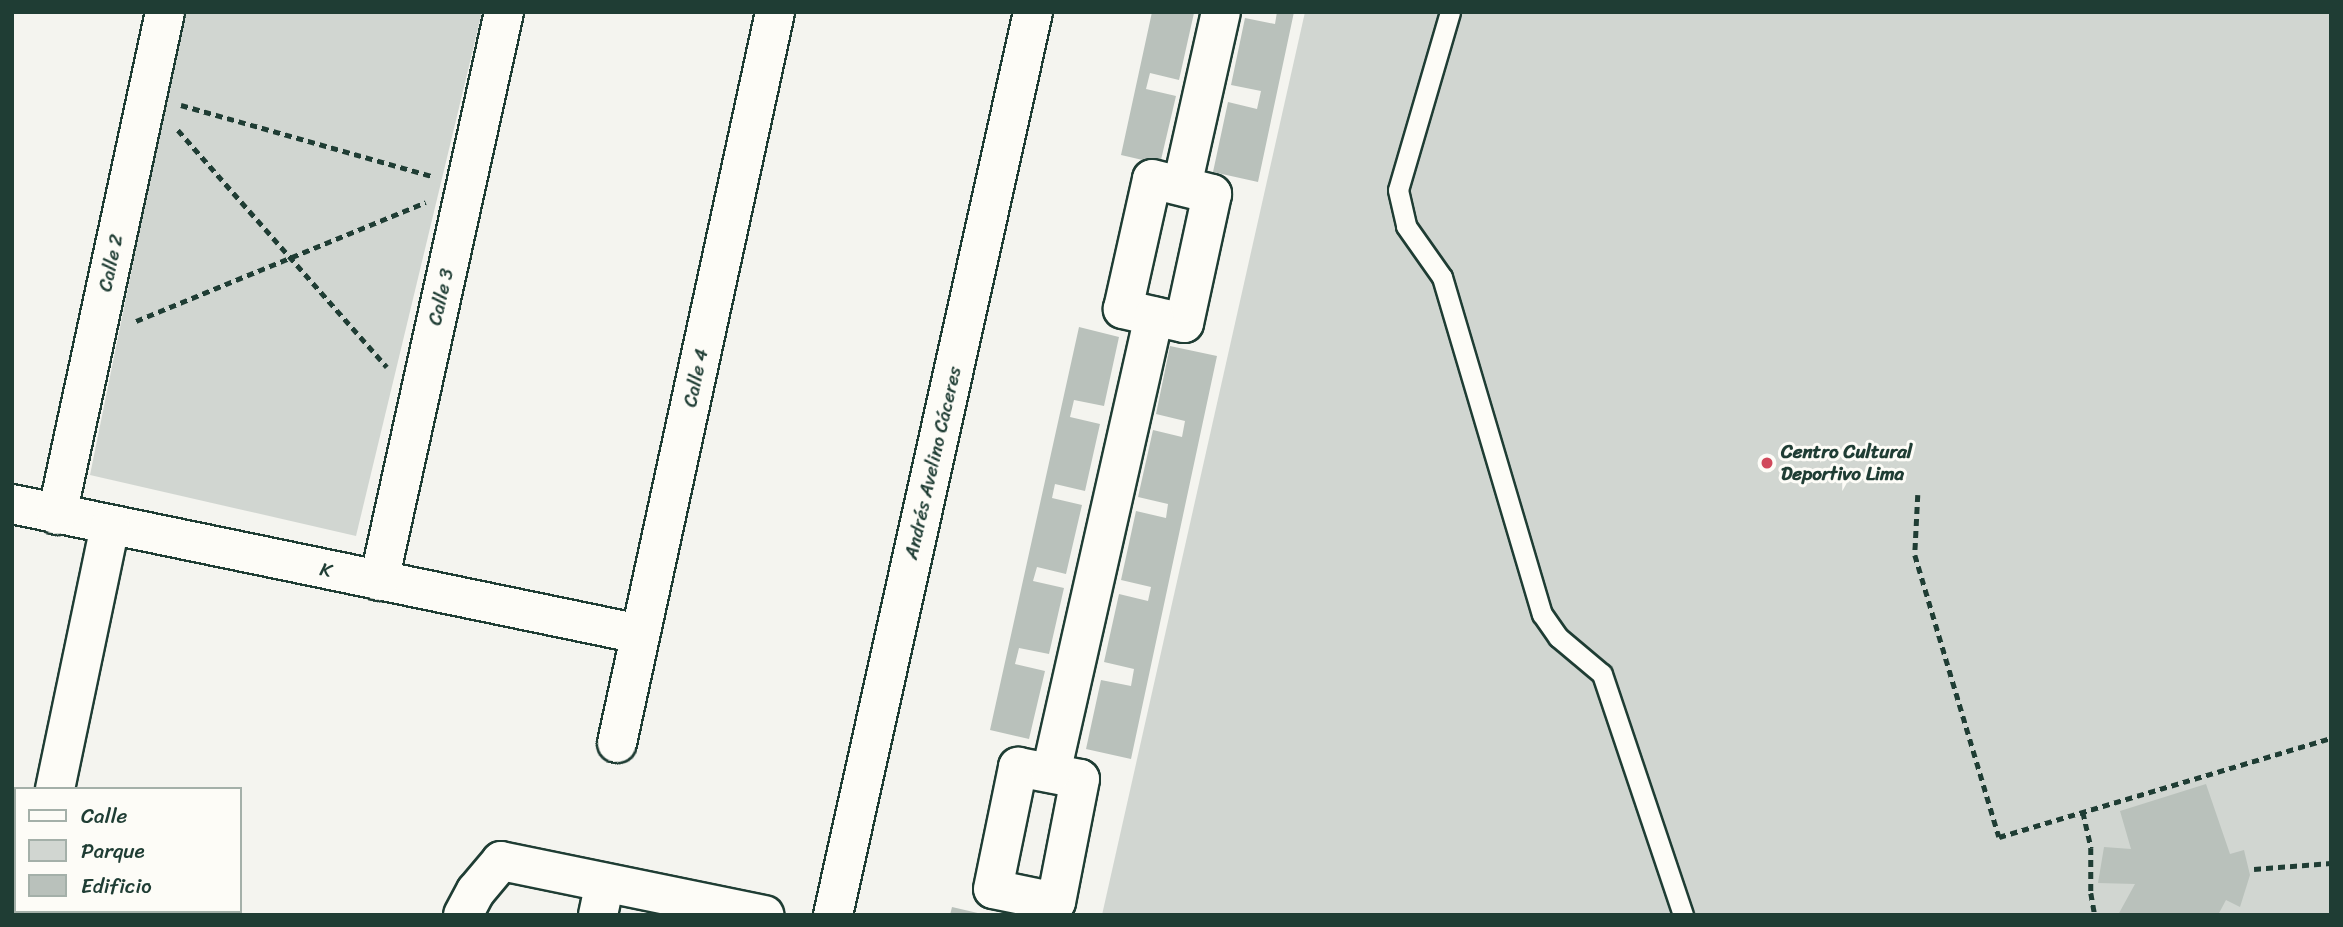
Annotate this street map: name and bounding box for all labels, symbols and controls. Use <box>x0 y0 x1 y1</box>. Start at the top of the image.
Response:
street label: Calle 2 <box>94 232 128 294</box>
street label: Calle 3 <box>423 266 459 328</box>
street label: Calle 4 <box>679 347 713 409</box>
street label: Andrés Avelino Cáceres <box>900 365 966 561</box>
place label: Centro Cultural Deportivo Lima <box>1781 441 1912 485</box>
marker: Centro Cultural Deportivo Lima <box>1759 455 1775 471</box>
street label: K <box>318 558 334 582</box>
legend <box>14 787 242 913</box>
text: Calle <box>81 797 127 835</box>
text: Parque <box>81 832 145 870</box>
text: Edificio <box>81 867 152 905</box>

